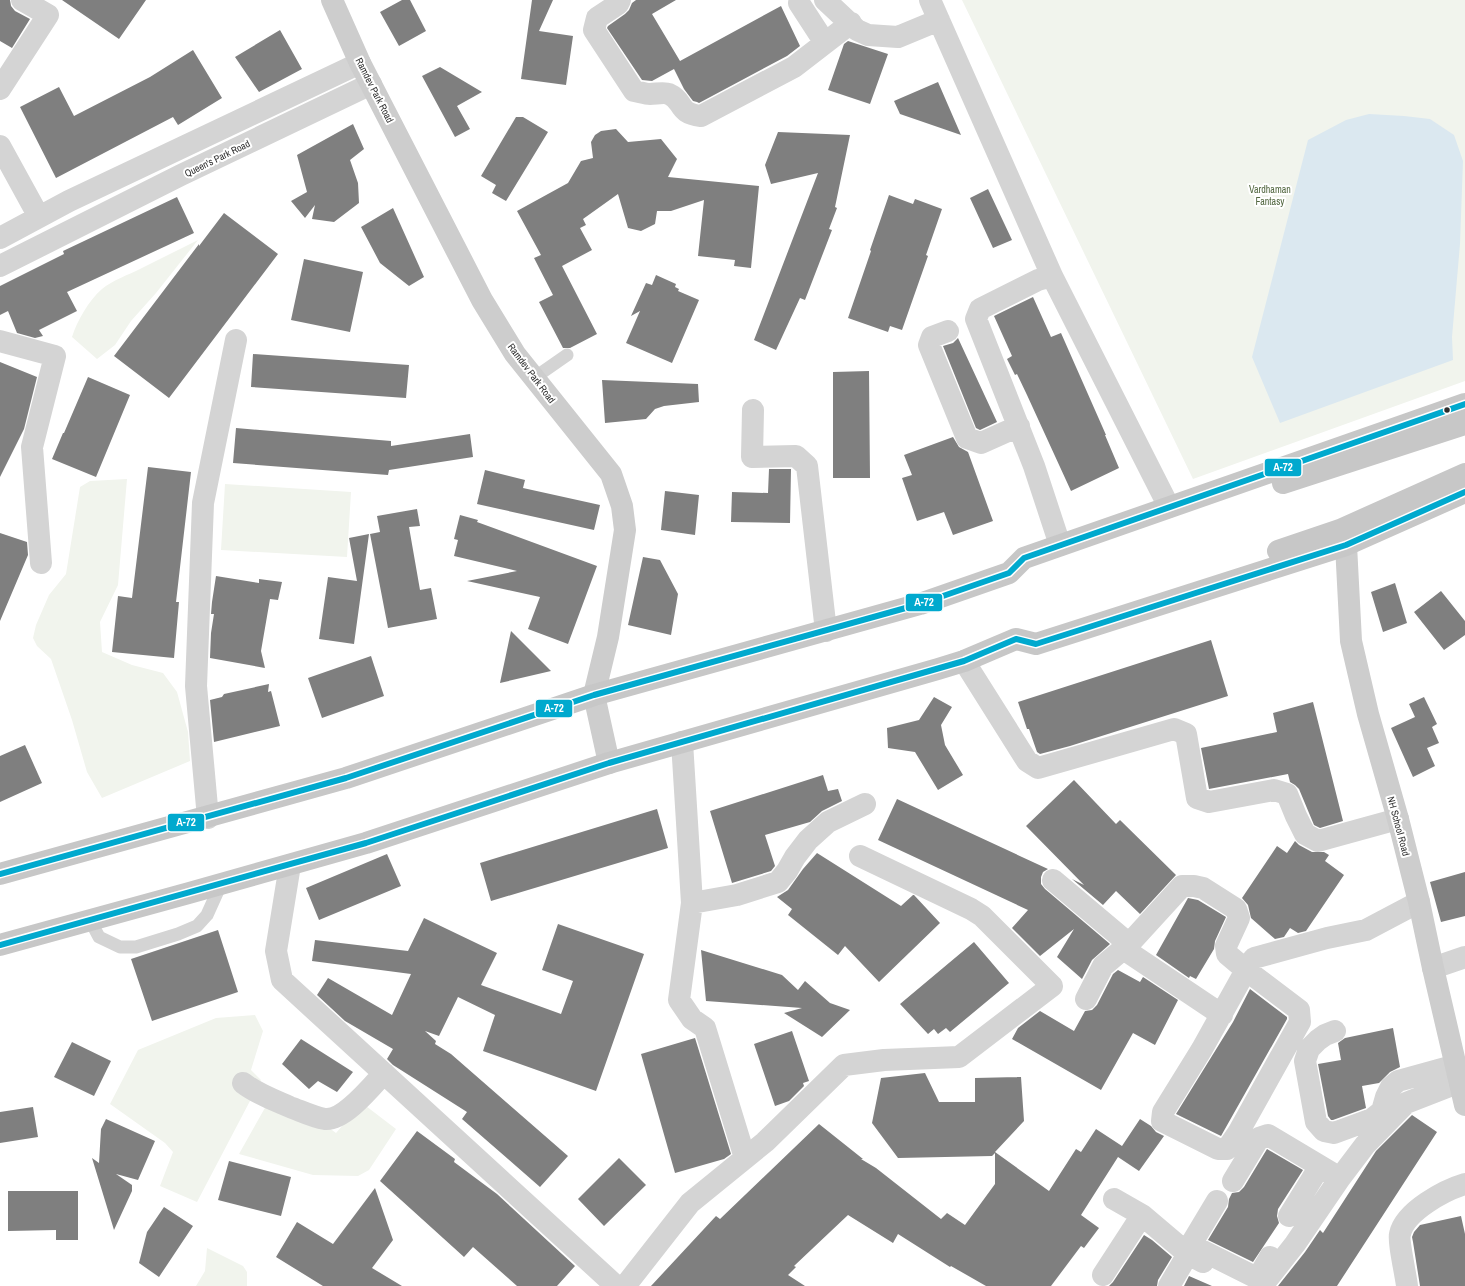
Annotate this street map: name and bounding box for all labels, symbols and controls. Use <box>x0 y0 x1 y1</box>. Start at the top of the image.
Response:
street label: Ramdev Park Road <box>353 55 397 125</box>
street label: Queen's Park Road <box>182 137 252 180</box>
park label: Vardhaman Fantasy <box>1249 183 1291 208</box>
street label: Ramdev Park Road <box>505 341 558 406</box>
unlabelled marker <box>1442 405 1452 415</box>
line badge: A-72 <box>1264 458 1302 477</box>
text: A-72 <box>1273 460 1293 474</box>
line badge: A-72 <box>905 593 943 612</box>
text: A-72 <box>914 595 934 609</box>
line badge: A-72 <box>535 699 573 718</box>
text: A-72 <box>544 701 564 715</box>
street label: NH School Road <box>1384 795 1413 857</box>
line badge: A-72 <box>167 813 205 832</box>
text: A-72 <box>176 815 196 829</box>

